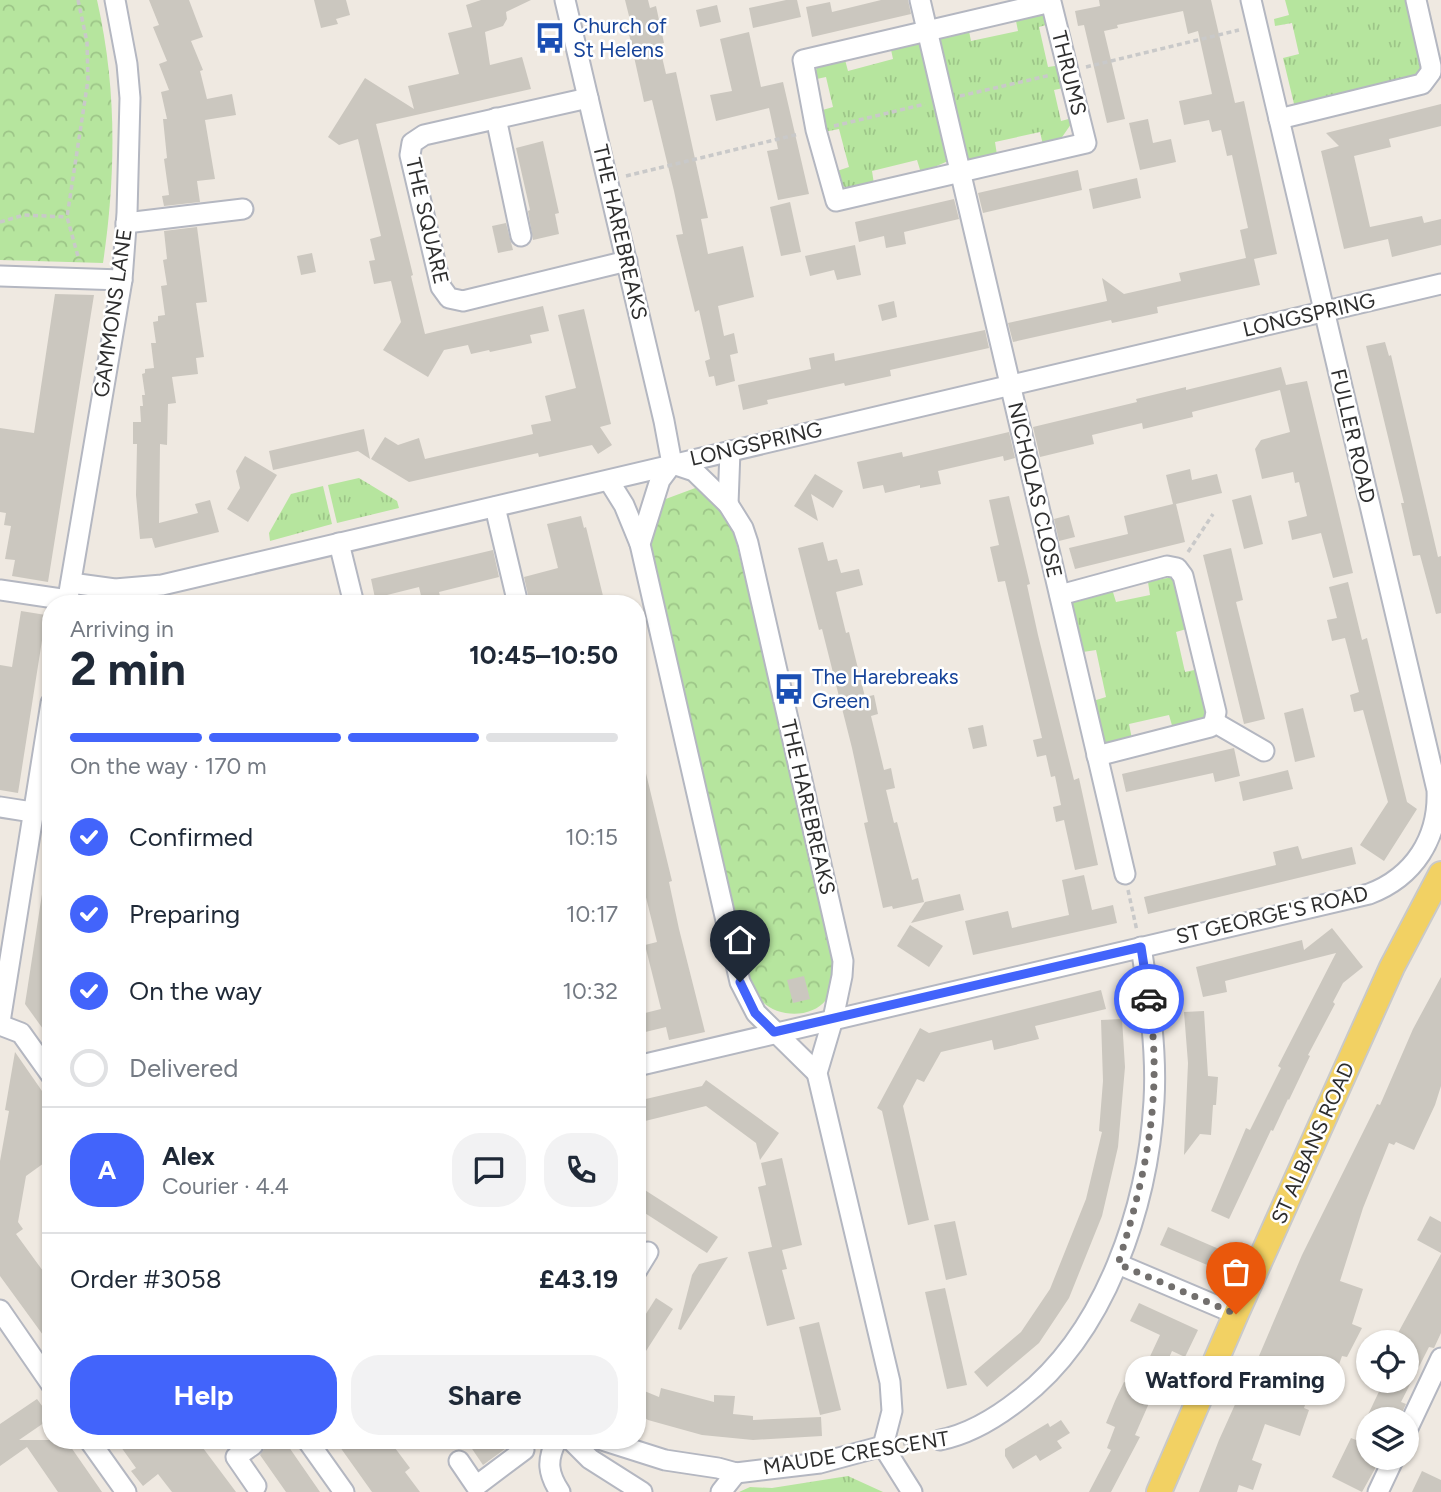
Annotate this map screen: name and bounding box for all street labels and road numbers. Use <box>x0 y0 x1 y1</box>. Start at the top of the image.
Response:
street label: THRUMS <box>1047 28 1092 118</box>
street label: THE HAREBREAKS <box>588 142 653 322</box>
street label: THE SQUARE <box>401 155 454 287</box>
street label: GAMMONS LANE <box>88 227 137 399</box>
street label: LONGSPRING <box>1240 287 1378 342</box>
street label: FULLER ROAD <box>1326 366 1381 505</box>
street label: NICHOLAS CLOSE <box>1003 400 1068 580</box>
street label: LONGSPRING <box>687 416 825 471</box>
street label: THE HAREBREAKS <box>776 717 841 897</box>
street label: ST GEORGE'S ROAD <box>1173 880 1370 949</box>
street label: ST ALBANS ROAD <box>1266 1058 1359 1228</box>
street label: MAUDE CRESCENT <box>761 1425 951 1480</box>

